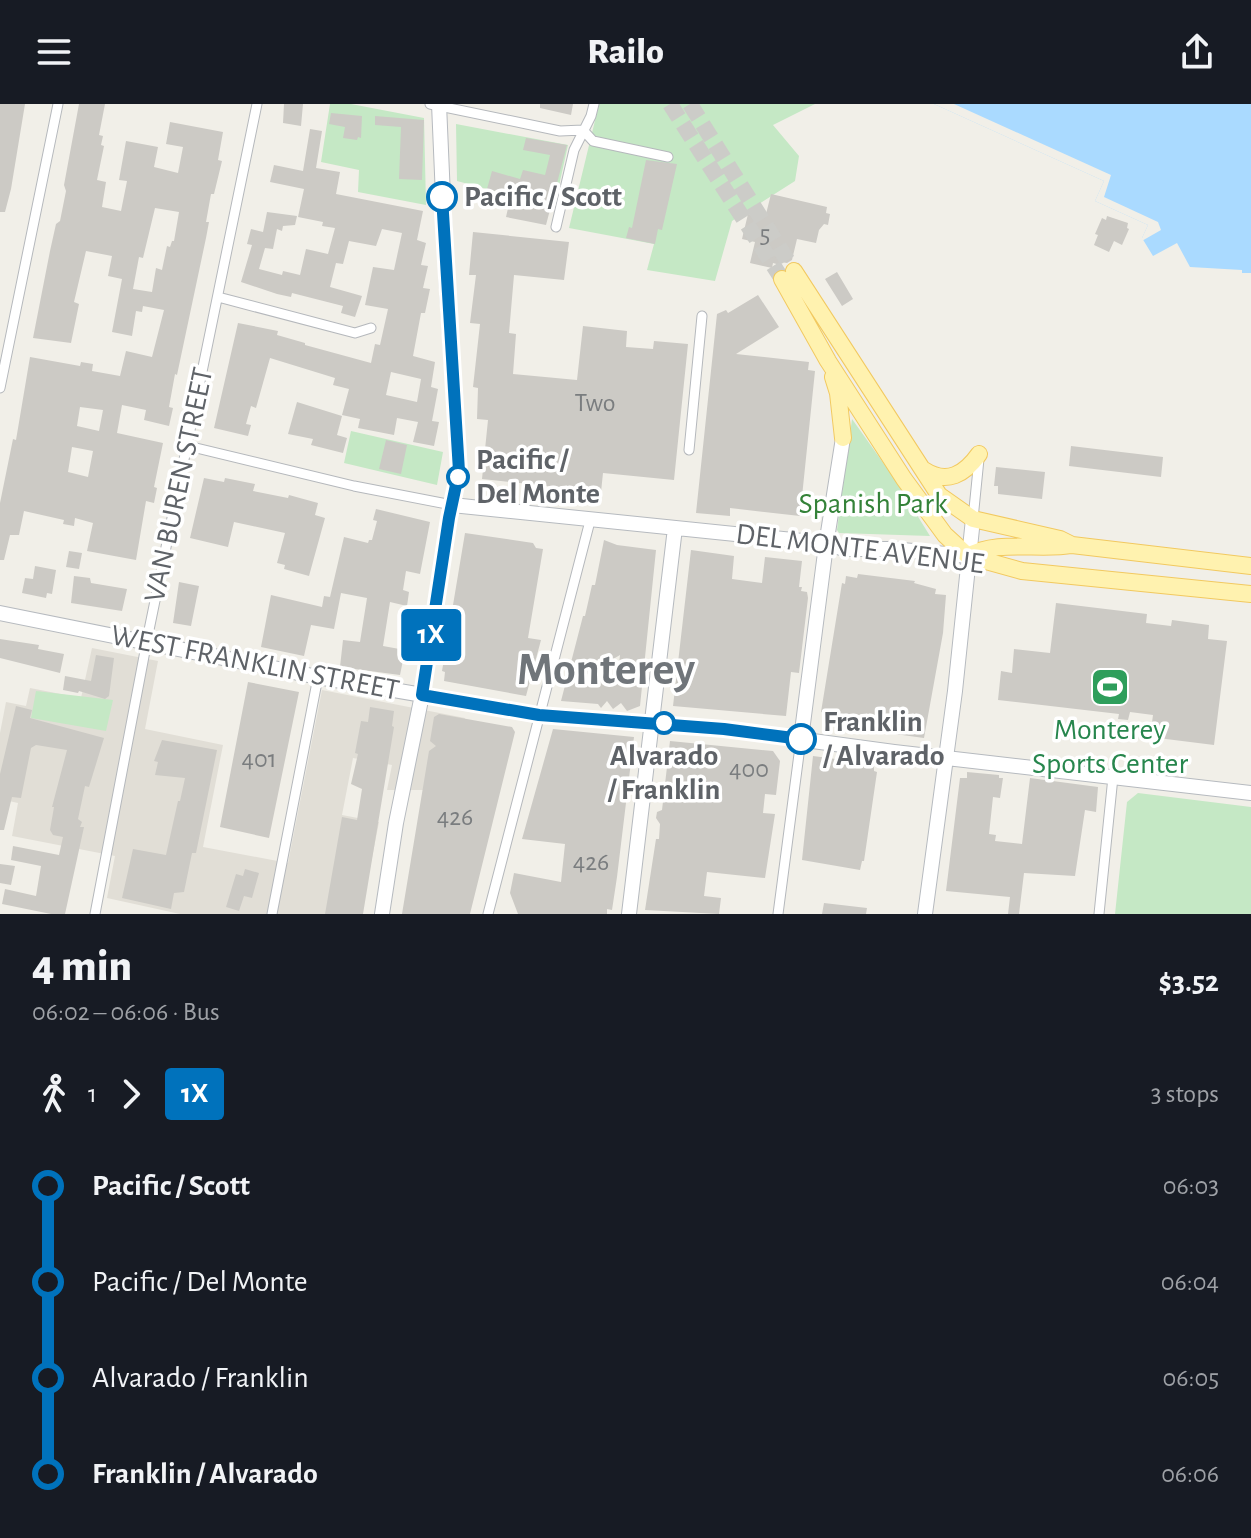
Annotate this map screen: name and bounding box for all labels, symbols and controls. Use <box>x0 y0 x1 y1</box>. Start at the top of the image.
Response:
icon: menu <box>32 30 76 74</box>
icon: share <box>1175 30 1219 74</box>
text: Railo <box>587 34 664 70</box>
marker: Pacific / Scott <box>427 182 457 212</box>
place label: Pacific / Scott <box>464 182 622 212</box>
house number: 5 <box>760 221 770 247</box>
street label: VAN BUREN STREET <box>139 365 219 605</box>
house number: Two <box>575 390 615 416</box>
place label: Pacific / Del Monte <box>476 445 600 509</box>
marker: Pacific / Del Monte <box>447 466 469 488</box>
park label: Spanish Park <box>798 489 948 519</box>
street label: DEL MONTE AVENUE <box>734 519 986 579</box>
line badge: 1X <box>395 609 467 661</box>
street label: WEST FRANKLIN STREET <box>108 620 402 706</box>
text: 1X <box>417 621 445 649</box>
district label: Monterey <box>517 647 695 693</box>
sports icon: Monterey Sports Center <box>1089 666 1131 708</box>
place label: Franklin / Alvarado <box>822 707 945 771</box>
marker: Alvarado / Franklin <box>653 712 675 734</box>
place label: Monterey Sports Center <box>1032 715 1188 779</box>
marker: Franklin / Alvarado <box>786 724 816 754</box>
place label: Alvarado / Franklin <box>607 741 720 805</box>
house number: 401 <box>241 746 277 772</box>
house number: 400 <box>729 756 769 782</box>
house number: 426 <box>437 804 473 830</box>
house number: 426 <box>573 849 609 875</box>
text: 4 min <box>32 945 132 989</box>
text: $3.52 <box>1159 967 1219 997</box>
text: 06:02 – 06:06 · Bus <box>32 999 220 1025</box>
icon: walk <box>32 1072 76 1116</box>
icon: forward <box>109 1072 153 1116</box>
text: 1X <box>181 1080 208 1108</box>
text: 1 <box>88 1081 97 1107</box>
text: 3 stops <box>1151 1081 1219 1107</box>
text: Pacific / Scott <box>92 1171 250 1201</box>
text: 06:03 <box>1163 1173 1219 1199</box>
text: Pacific / Del Monte <box>92 1267 308 1297</box>
text: 06:04 <box>1161 1269 1219 1295</box>
text: Alvarado / Franklin <box>92 1363 309 1393</box>
text: 06:05 <box>1163 1365 1219 1391</box>
text: Franklin / Alvarado <box>92 1459 318 1489</box>
text: 06:06 <box>1161 1461 1219 1487</box>

